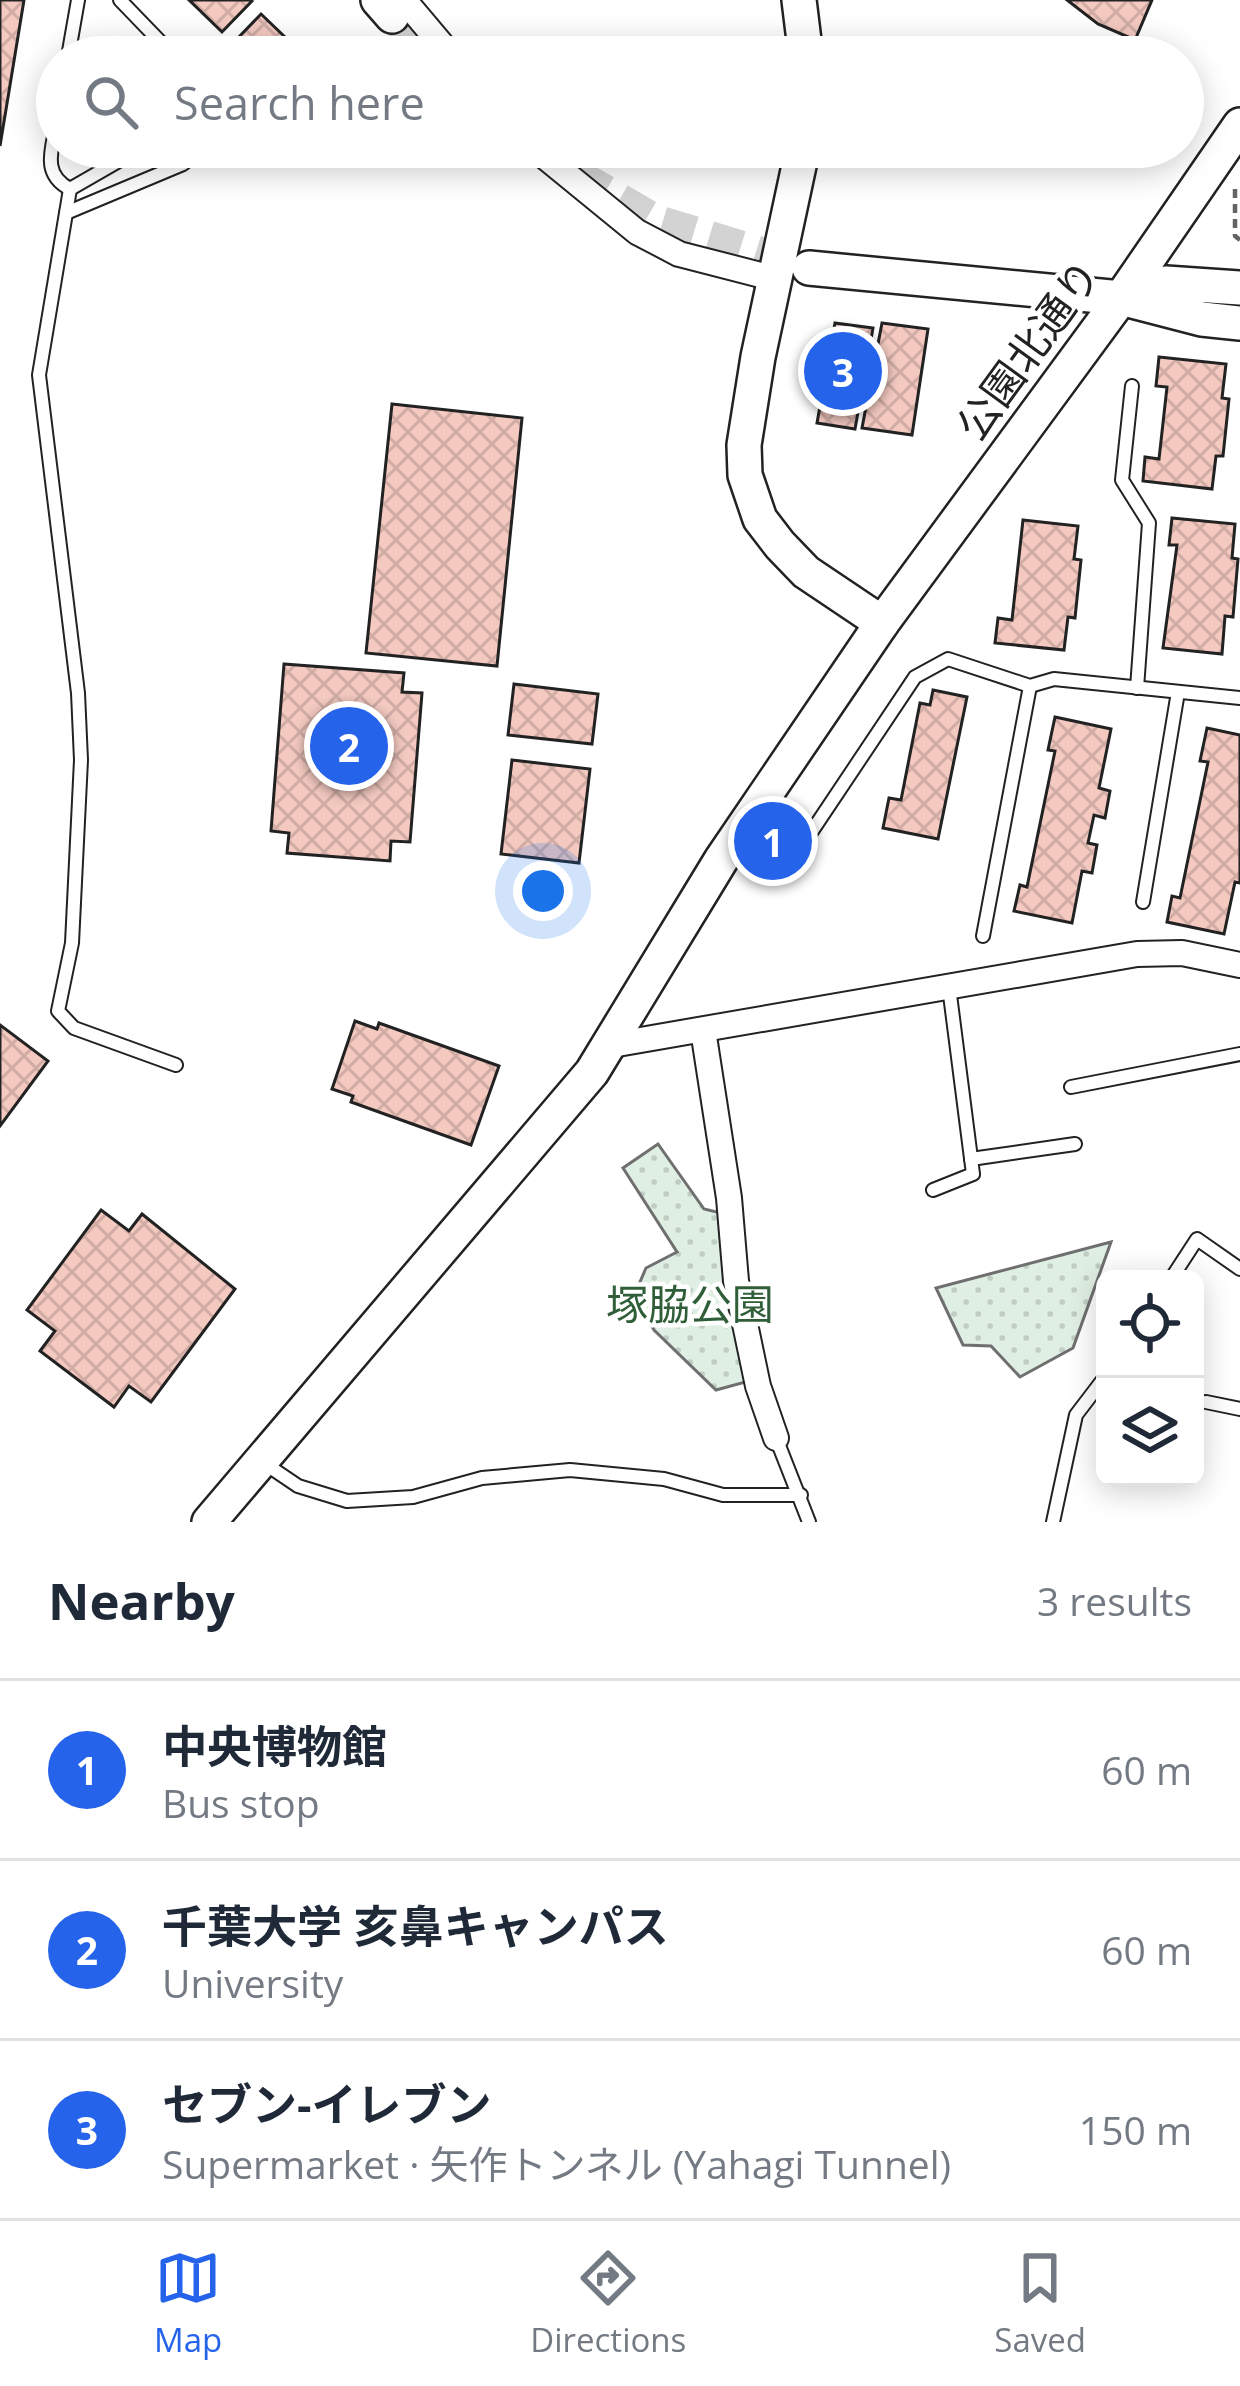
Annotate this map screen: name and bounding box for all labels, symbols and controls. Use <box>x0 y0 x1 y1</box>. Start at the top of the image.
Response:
search box <box>36 36 1204 168</box>
icon: search <box>78 69 144 135</box>
text: Search here <box>174 72 425 133</box>
street label: 公園北通り <box>942 247 1112 451</box>
pin: 3 <box>804 326 882 416</box>
pin: 2 <box>310 701 388 791</box>
pin: 1 <box>734 796 812 886</box>
your location <box>513 861 573 921</box>
map controls <box>1096 1270 1204 1486</box>
button: locate <box>1096 1270 1204 1378</box>
park label: 塚脇公園 <box>606 1275 774 1332</box>
button: layers <box>1096 1378 1204 1486</box>
text: Nearby <box>48 1565 235 1635</box>
text: 3 results <box>1037 1574 1192 1627</box>
text: 中央博物館 <box>162 1715 387 1776</box>
text: 1 <box>76 1743 98 1796</box>
text: 60 m <box>1101 1743 1192 1796</box>
text: Bus stop <box>162 1776 320 1829</box>
text: 千葉大学 亥鼻キャンパス <box>162 1895 669 1956</box>
text: 2 <box>76 1923 98 1976</box>
text: 60 m <box>1101 1923 1192 1976</box>
text: University <box>162 1956 343 2009</box>
text: セブン-イレブン <box>162 2073 491 2134</box>
text: 3 <box>76 2103 98 2156</box>
text: 150 m <box>1079 2103 1192 2156</box>
text: Supermarket · 矢作トンネル (Yahagi Tunnel) <box>162 2137 951 2190</box>
tab: Map <box>154 2245 222 2362</box>
tab: Directions <box>530 2245 686 2362</box>
tab: Saved <box>994 2245 1086 2362</box>

